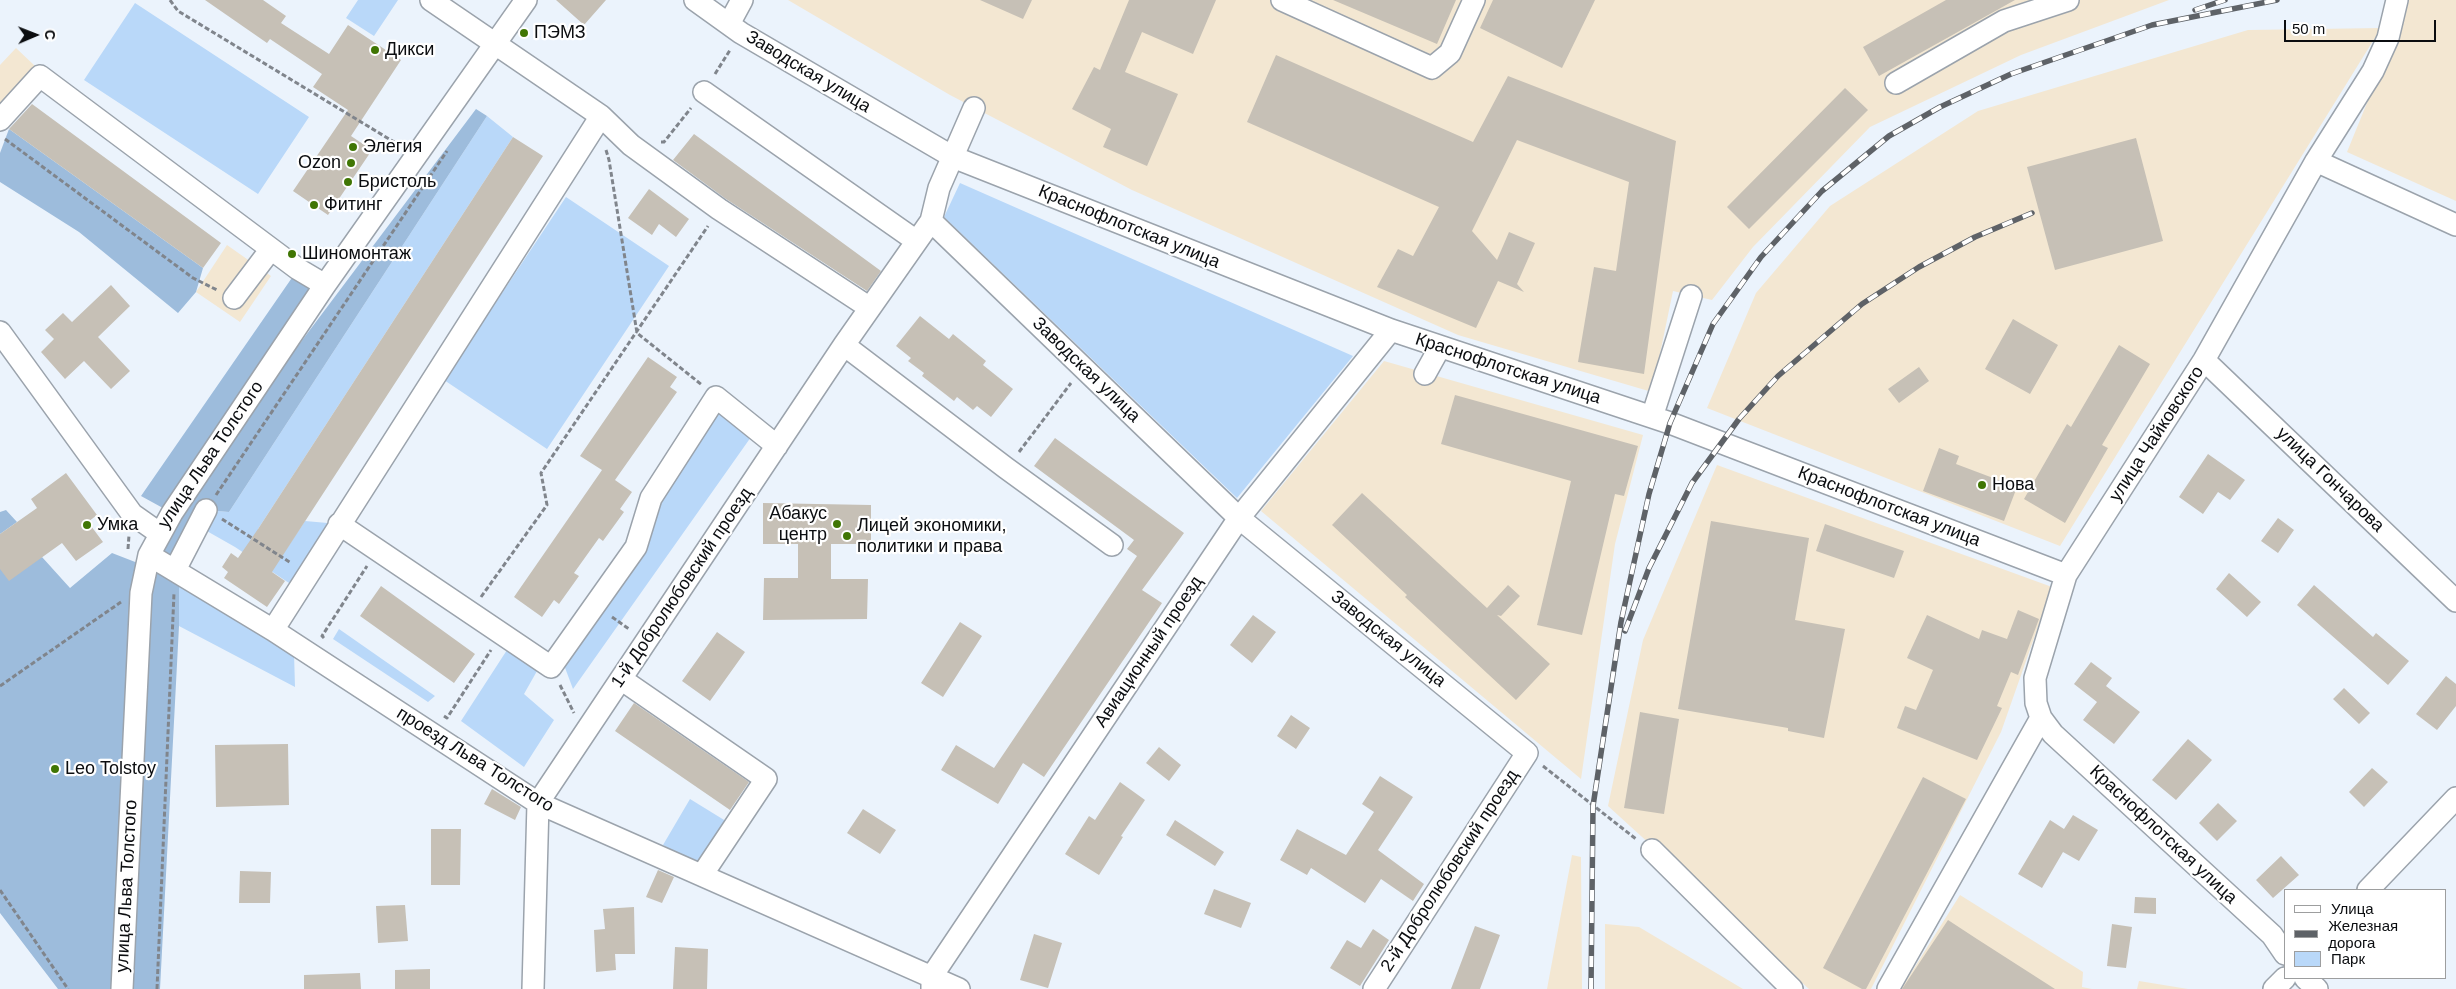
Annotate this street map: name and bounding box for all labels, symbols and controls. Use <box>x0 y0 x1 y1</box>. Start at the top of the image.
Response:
north arrow <box>10 10 60 60</box>
scale bar <box>2286 10 2438 42</box>
text: 50 m <box>2292 20 2325 37</box>
place label: ПЭМЗ <box>534 22 586 44</box>
street label: Заводская улица <box>742 26 874 118</box>
marker: ПЭМЗ <box>518 27 530 39</box>
text: С <box>42 30 58 40</box>
place label: Дикси <box>385 39 434 61</box>
marker: Дикси <box>369 44 381 56</box>
place label: Элегия <box>363 136 422 158</box>
marker: Элегия <box>347 141 359 153</box>
place label: Ozon <box>298 152 341 174</box>
marker: Ozon <box>345 157 357 169</box>
place label: Бристоль <box>358 171 436 193</box>
marker: Бристоль <box>342 176 354 188</box>
street label: Краснофлотская улица <box>1035 181 1223 273</box>
place label: Фитинг <box>324 194 383 216</box>
marker: Фитинг <box>308 199 320 211</box>
place label: Шиномонтаж <box>302 243 411 265</box>
marker: Шиномонтаж <box>286 248 298 260</box>
street label: Заводская улица <box>1027 313 1145 427</box>
street label: Краснофлотская улица <box>1413 329 1603 409</box>
street label: улица Чайковского <box>2105 362 2209 506</box>
street label: улица Льва Толстого <box>154 377 268 533</box>
street label: улица Гончарова <box>2272 423 2388 537</box>
street label: Краснофлотская улица <box>1795 462 1983 552</box>
place label: Нова <box>1992 474 2034 496</box>
marker: Нова <box>1976 479 1988 491</box>
street label: 1-й Добролюбовский проезд <box>607 484 757 692</box>
place label: Абакус центр <box>769 503 827 546</box>
place label: Умка <box>97 514 138 536</box>
place label: Лицей экономики, политики и права <box>857 515 1007 558</box>
marker: Абакус центр <box>831 518 843 530</box>
marker: Умка <box>81 519 93 531</box>
marker: Лицей экономики, политики и права <box>841 530 853 542</box>
street label: Авиационный проезд <box>1090 572 1208 732</box>
street label: Заводская улица <box>1326 586 1450 692</box>
street label: проезд Льва Толстого <box>392 703 558 817</box>
place label: Leo Tolstoy <box>65 758 156 780</box>
street label: Краснофлотская улица <box>2085 761 2241 909</box>
marker: Leo Tolstoy <box>49 763 61 775</box>
street label: 2-й Добролюбовский проезд <box>1376 766 1524 976</box>
street label: улица Льва Толстого <box>112 799 142 973</box>
legend <box>2284 889 2446 979</box>
text: Улица <box>2331 900 2374 917</box>
text: Железная дорога <box>2328 917 2398 951</box>
text: Парк <box>2331 950 2365 967</box>

